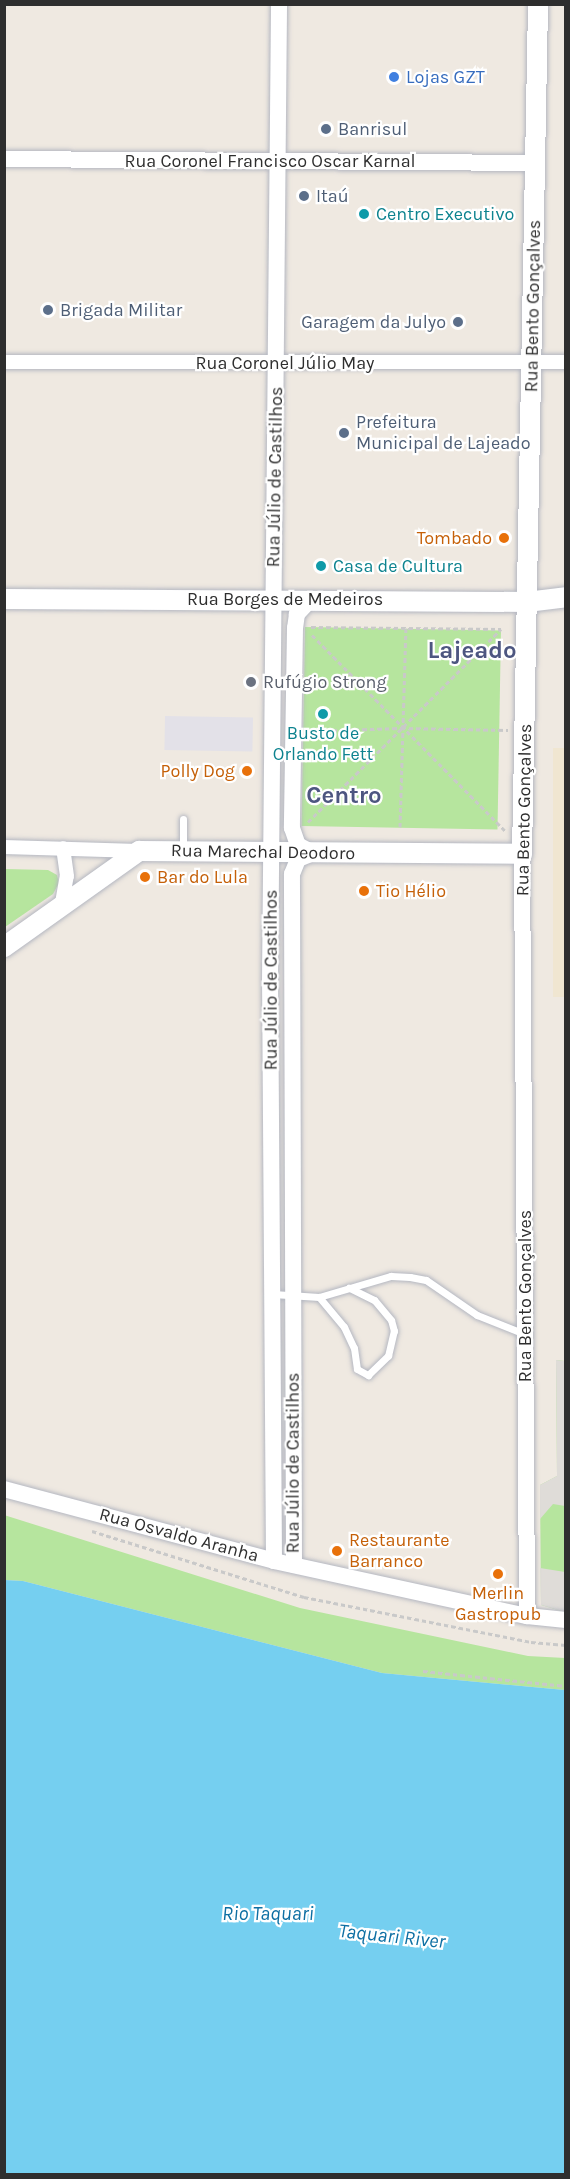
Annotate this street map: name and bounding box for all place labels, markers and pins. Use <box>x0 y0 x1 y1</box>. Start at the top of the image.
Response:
place label: Lojas GZT <box>406 66 485 88</box>
marker: Lojas GZT <box>387 70 401 84</box>
place label: Banrisul <box>338 118 407 140</box>
marker: Banrisul <box>319 122 333 136</box>
place label: Itaú <box>316 185 349 207</box>
marker: Itaú <box>297 189 311 203</box>
place label: Centro Executivo <box>376 203 514 225</box>
marker: Centro Executivo <box>357 207 371 221</box>
place label: Brigada Militar <box>60 299 182 321</box>
marker: Brigada Militar <box>41 303 55 317</box>
place label: Garagem da Julyo <box>301 311 446 333</box>
marker: Garagem da Julyo <box>451 315 465 329</box>
place label: Prefeitura Municipal de Lajeado <box>356 412 531 454</box>
marker: Prefeitura Municipal de Lajeado <box>337 426 351 440</box>
place label: Tombado <box>417 527 492 549</box>
marker: Tombado <box>497 531 511 545</box>
place label: Casa de Cultura <box>333 555 463 577</box>
marker: Casa de Cultura <box>314 559 328 573</box>
place label: Rufúgio Strong <box>263 671 387 693</box>
marker: Rufúgio Strong <box>244 675 258 689</box>
marker: Busto de Orlando Fett <box>316 707 330 721</box>
place label: Busto de Orlando Fett <box>273 723 373 766</box>
place label: Polly Dog <box>161 760 235 782</box>
marker: Polly Dog <box>240 764 254 778</box>
place label: Bar do Lula <box>157 866 248 888</box>
marker: Bar do Lula <box>138 870 152 884</box>
place label: Tio Hélio <box>376 880 446 902</box>
marker: Tio Hélio <box>357 884 371 898</box>
place label: Restaurante Barranco <box>349 1530 450 1572</box>
marker: Restaurante Barranco <box>330 1544 344 1558</box>
marker: Merlin Gastropub <box>491 1567 505 1581</box>
place label: Merlin Gastropub <box>455 1583 541 1626</box>

